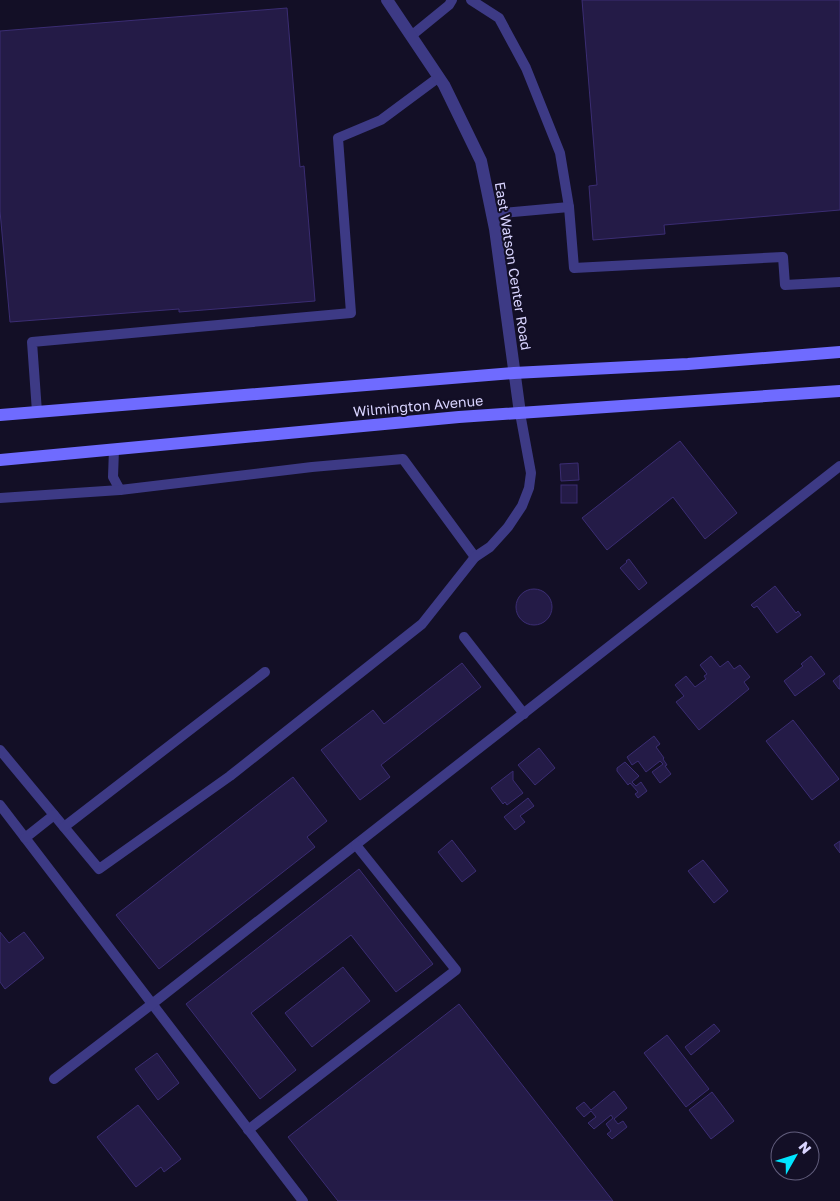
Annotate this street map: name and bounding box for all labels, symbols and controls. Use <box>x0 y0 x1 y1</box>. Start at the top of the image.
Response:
street label: East Watson Center Road <box>492 181 535 351</box>
street label: Wilmington Avenue <box>352 391 484 420</box>
north arrow <box>770 1131 820 1181</box>
text: N <box>796 1138 815 1157</box>

